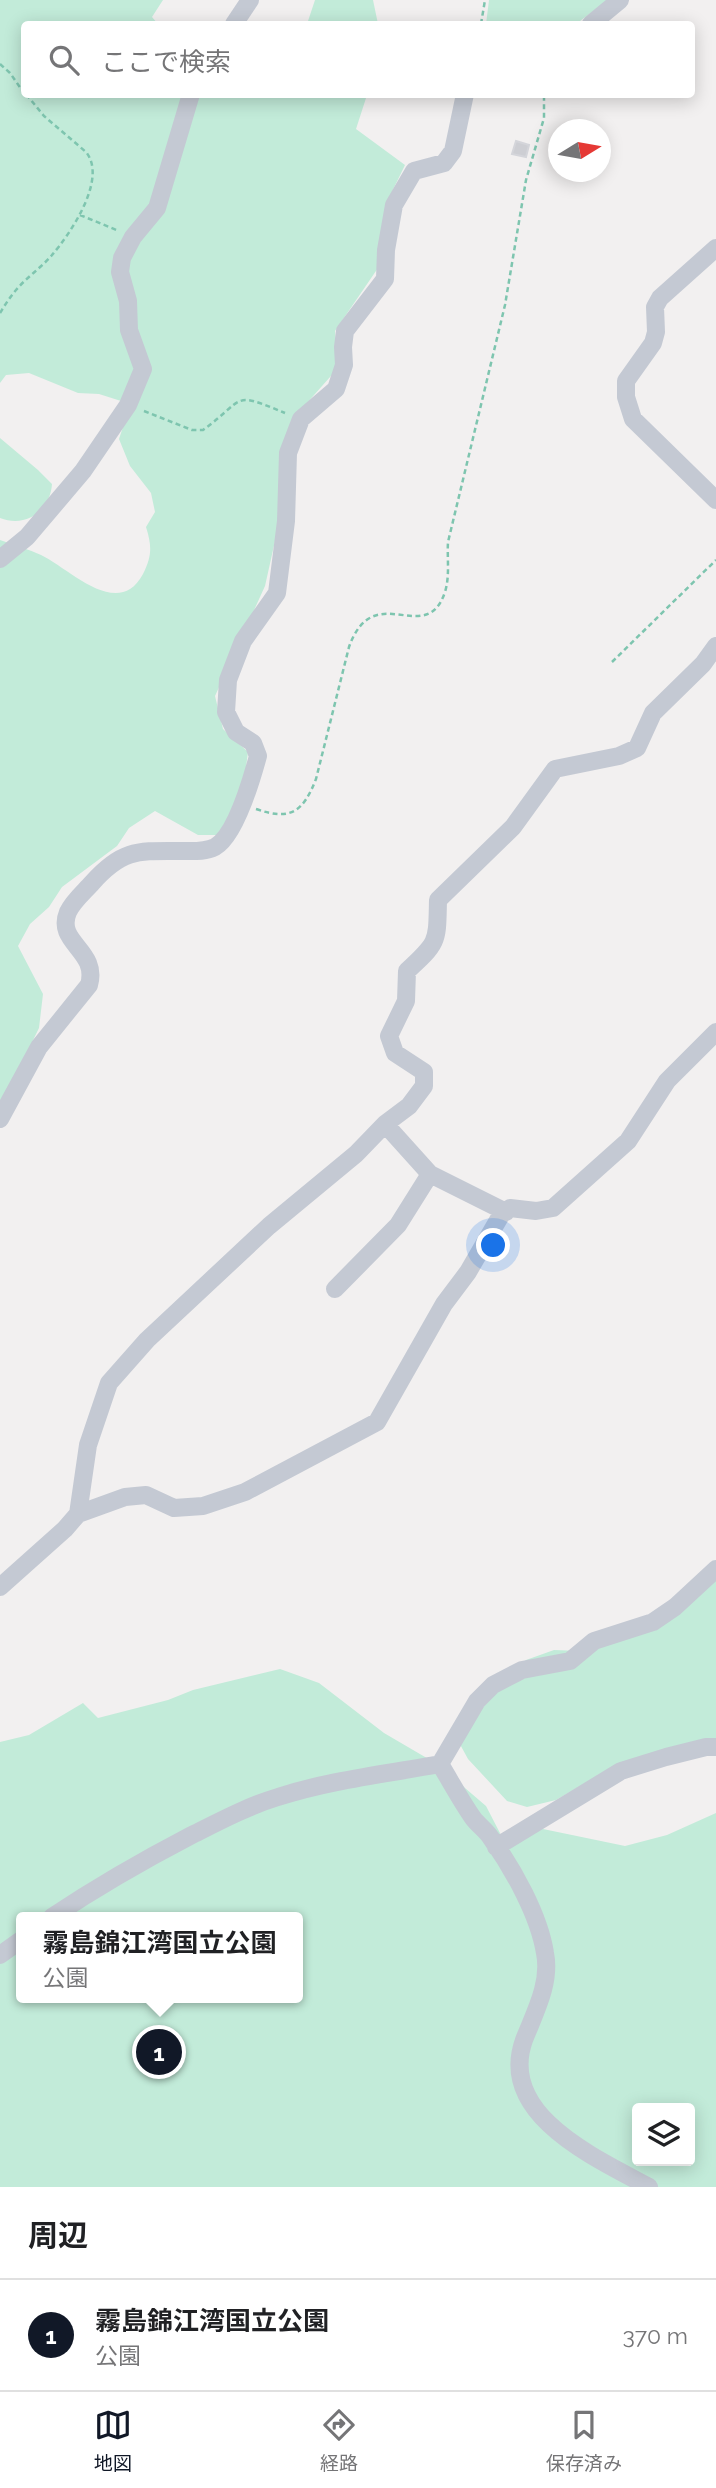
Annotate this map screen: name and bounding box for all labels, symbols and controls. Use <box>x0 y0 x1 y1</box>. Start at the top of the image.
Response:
search box <box>21 21 695 98</box>
icon: search <box>45 41 83 79</box>
text: ここで検索 <box>101 47 231 77</box>
north arrow <box>548 119 611 182</box>
your location <box>476 1228 510 1262</box>
popup <box>16 1912 303 2003</box>
text: 霧島錦江湾国立公園 <box>42 1928 277 1958</box>
text: 公園 <box>42 1964 88 1991</box>
pin: 1 <box>136 2026 182 2078</box>
map controls <box>632 2103 695 2166</box>
button: layers <box>632 2103 695 2166</box>
text: 周辺 <box>28 2218 88 2253</box>
text: 霧島錦江湾国立公園 <box>95 2306 329 2336</box>
text: 1 <box>45 2322 57 2349</box>
text: 370 m <box>623 2322 688 2349</box>
text: 公園 <box>95 2342 141 2369</box>
tab: 地図 <box>94 2406 132 2475</box>
tab: 経路 <box>320 2406 358 2475</box>
tab: 保存済み <box>546 2406 622 2475</box>

